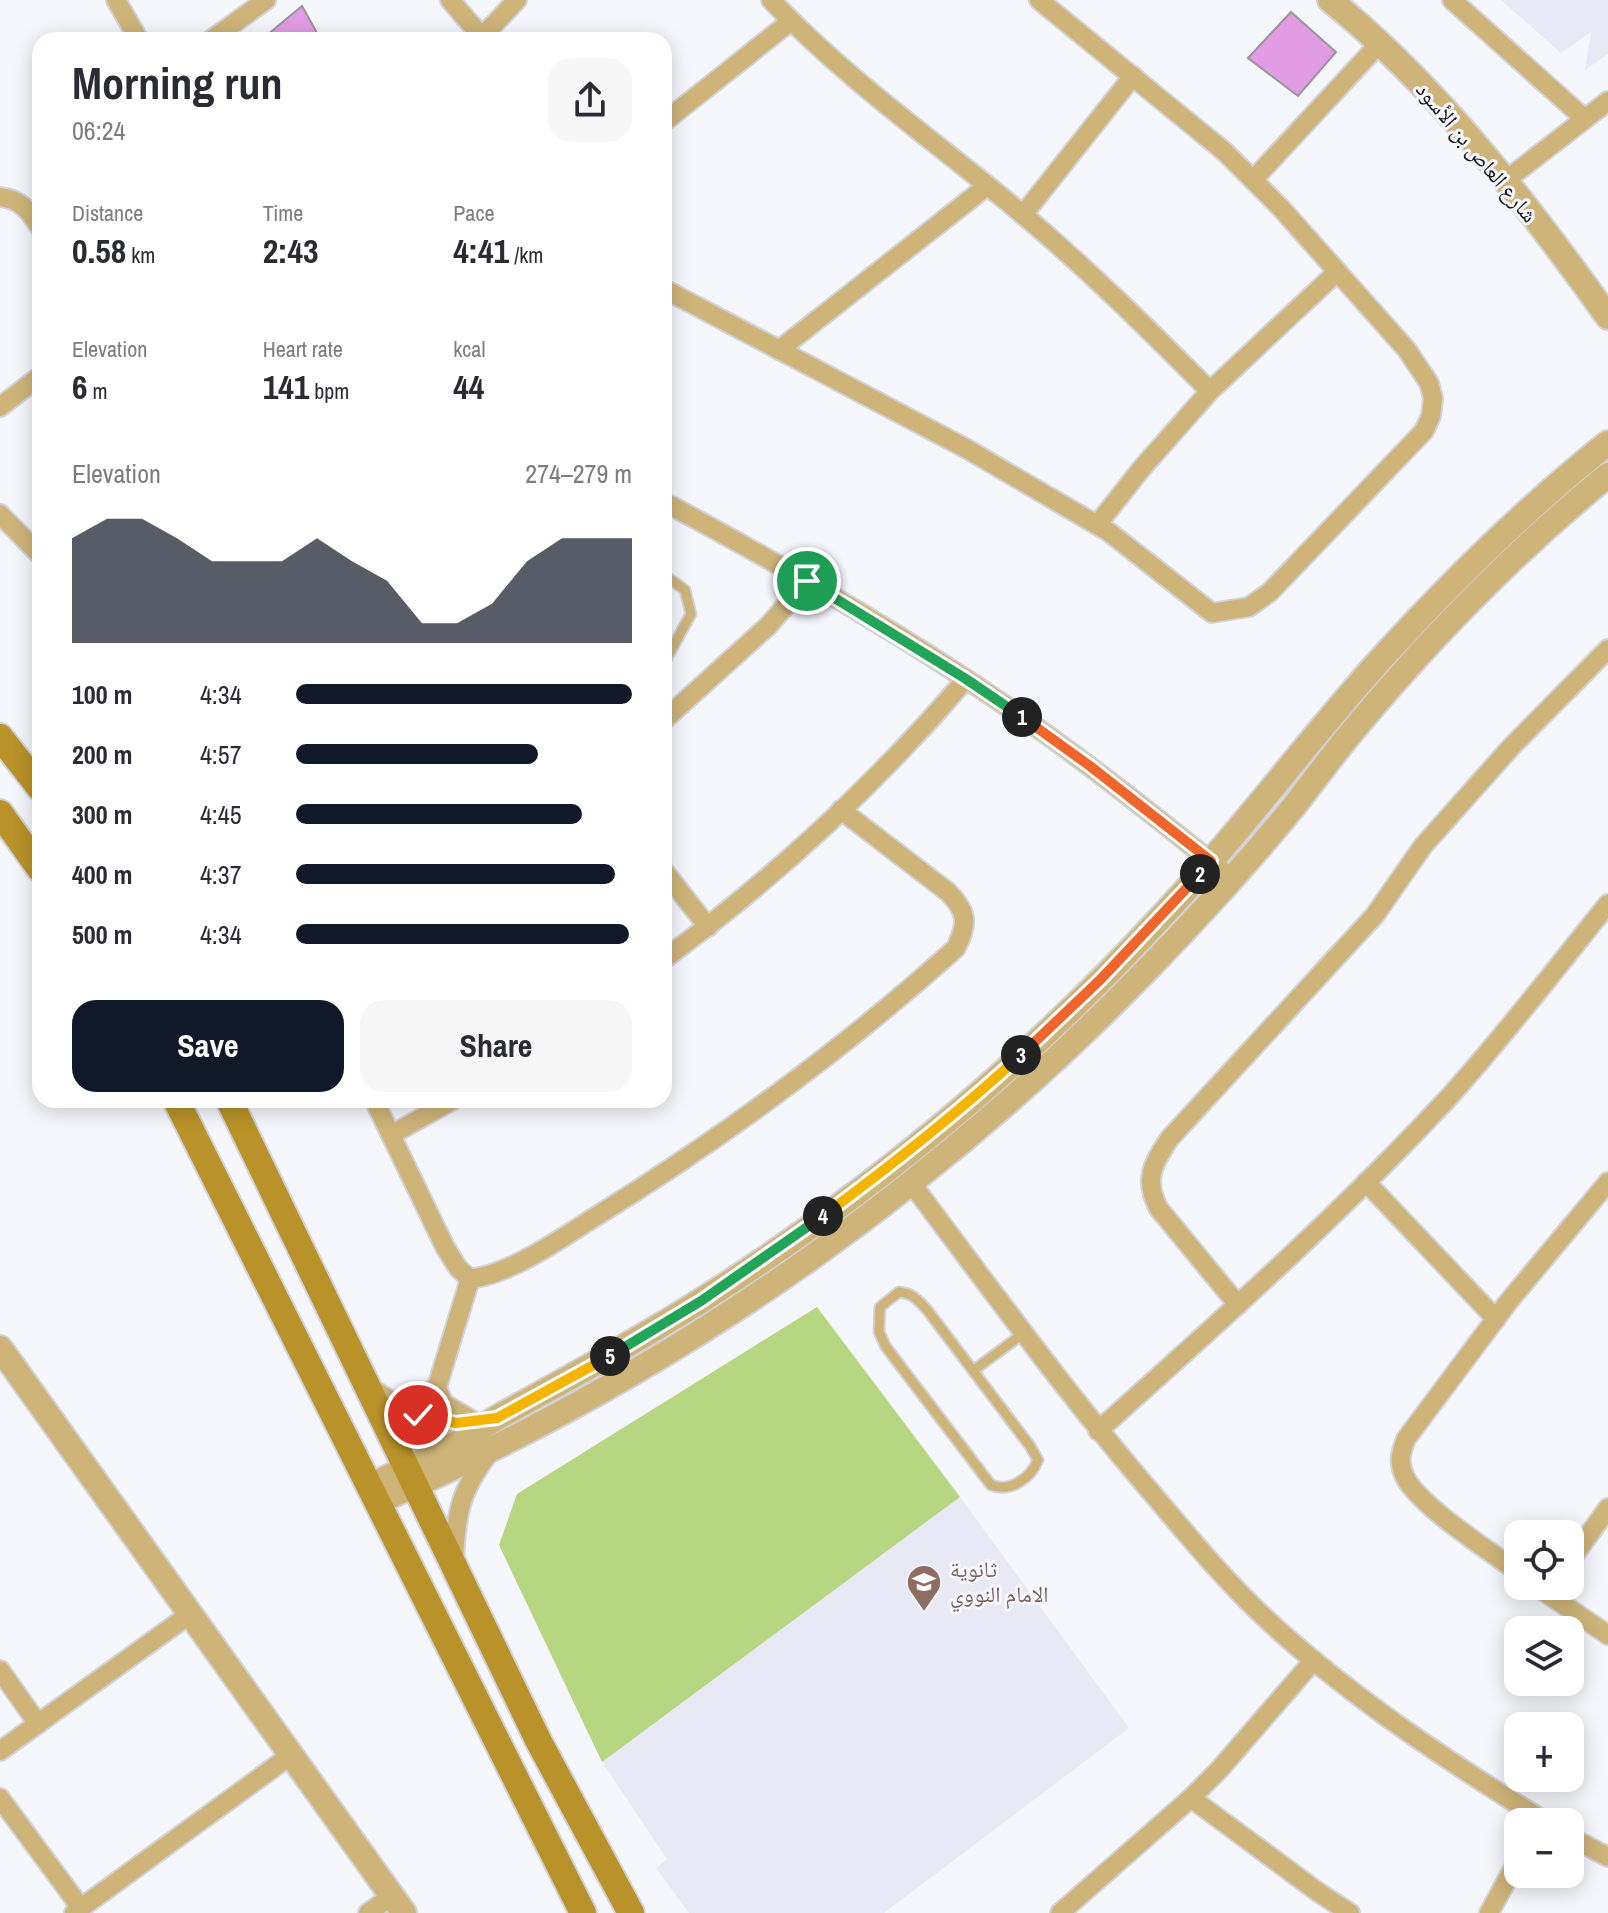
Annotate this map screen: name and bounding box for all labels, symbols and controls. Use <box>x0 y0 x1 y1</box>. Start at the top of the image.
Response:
text: Morning run <box>72 53 282 113</box>
button: share <box>548 58 632 142</box>
street label: شارع العاص بن الأسود <box>1409 75 1545 229</box>
text: 06:24 <box>72 113 125 148</box>
text: Distance <box>72 198 143 228</box>
text: Time <box>263 198 303 228</box>
text: Pace <box>453 198 494 228</box>
text: 0.58 <box>72 228 126 274</box>
text: 2:43 <box>263 228 318 274</box>
text: 4:41 <box>453 228 509 274</box>
text: km <box>126 240 155 270</box>
text: /km <box>509 240 543 270</box>
text: Elevation <box>72 334 147 364</box>
text: Heart rate <box>263 334 343 364</box>
text: kcal <box>453 334 485 364</box>
text: 6 <box>72 364 88 410</box>
text: 141 <box>263 364 309 410</box>
text: 44 <box>453 364 484 410</box>
text: m <box>88 376 108 406</box>
text: bpm <box>309 376 349 406</box>
text: Elevation <box>72 456 161 491</box>
text: 274–279 m <box>525 456 632 491</box>
pin <box>773 547 841 615</box>
icon: arrive <box>785 559 829 603</box>
text: 100 m <box>72 677 132 712</box>
text: 4:34 <box>200 677 242 712</box>
pin: 1 <box>1002 697 1042 737</box>
text: 1 <box>1017 702 1027 732</box>
text: 200 m <box>72 737 132 772</box>
text: 4:57 <box>200 737 242 772</box>
text: 300 m <box>72 797 132 832</box>
text: 4:45 <box>200 797 242 832</box>
pin: 2 <box>1180 854 1220 894</box>
text: 400 m <box>72 857 132 892</box>
text: 4:37 <box>200 857 242 892</box>
text: 2 <box>1195 859 1205 889</box>
text: 500 m <box>72 917 132 952</box>
text: 4:34 <box>200 917 242 952</box>
button: Save <box>72 1000 344 1092</box>
button: Share <box>360 1000 632 1092</box>
pin: 3 <box>1001 1035 1041 1075</box>
text: 3 <box>1016 1040 1026 1070</box>
pin: 4 <box>803 1196 843 1236</box>
text: 4 <box>818 1201 828 1231</box>
pin: 5 <box>590 1336 630 1376</box>
text: 5 <box>605 1341 615 1371</box>
pin <box>384 1381 452 1449</box>
icon: check <box>396 1393 440 1437</box>
map controls <box>1504 1520 1584 1888</box>
button: locate <box>1504 1520 1584 1600</box>
place label: ثانوية الامام النووي <box>950 1554 1049 1612</box>
school or university icon: ثانوية الامام النووي <box>905 1563 943 1613</box>
button: layers <box>1504 1616 1584 1696</box>
button: + <box>1504 1712 1584 1792</box>
button: − <box>1504 1808 1584 1888</box>

